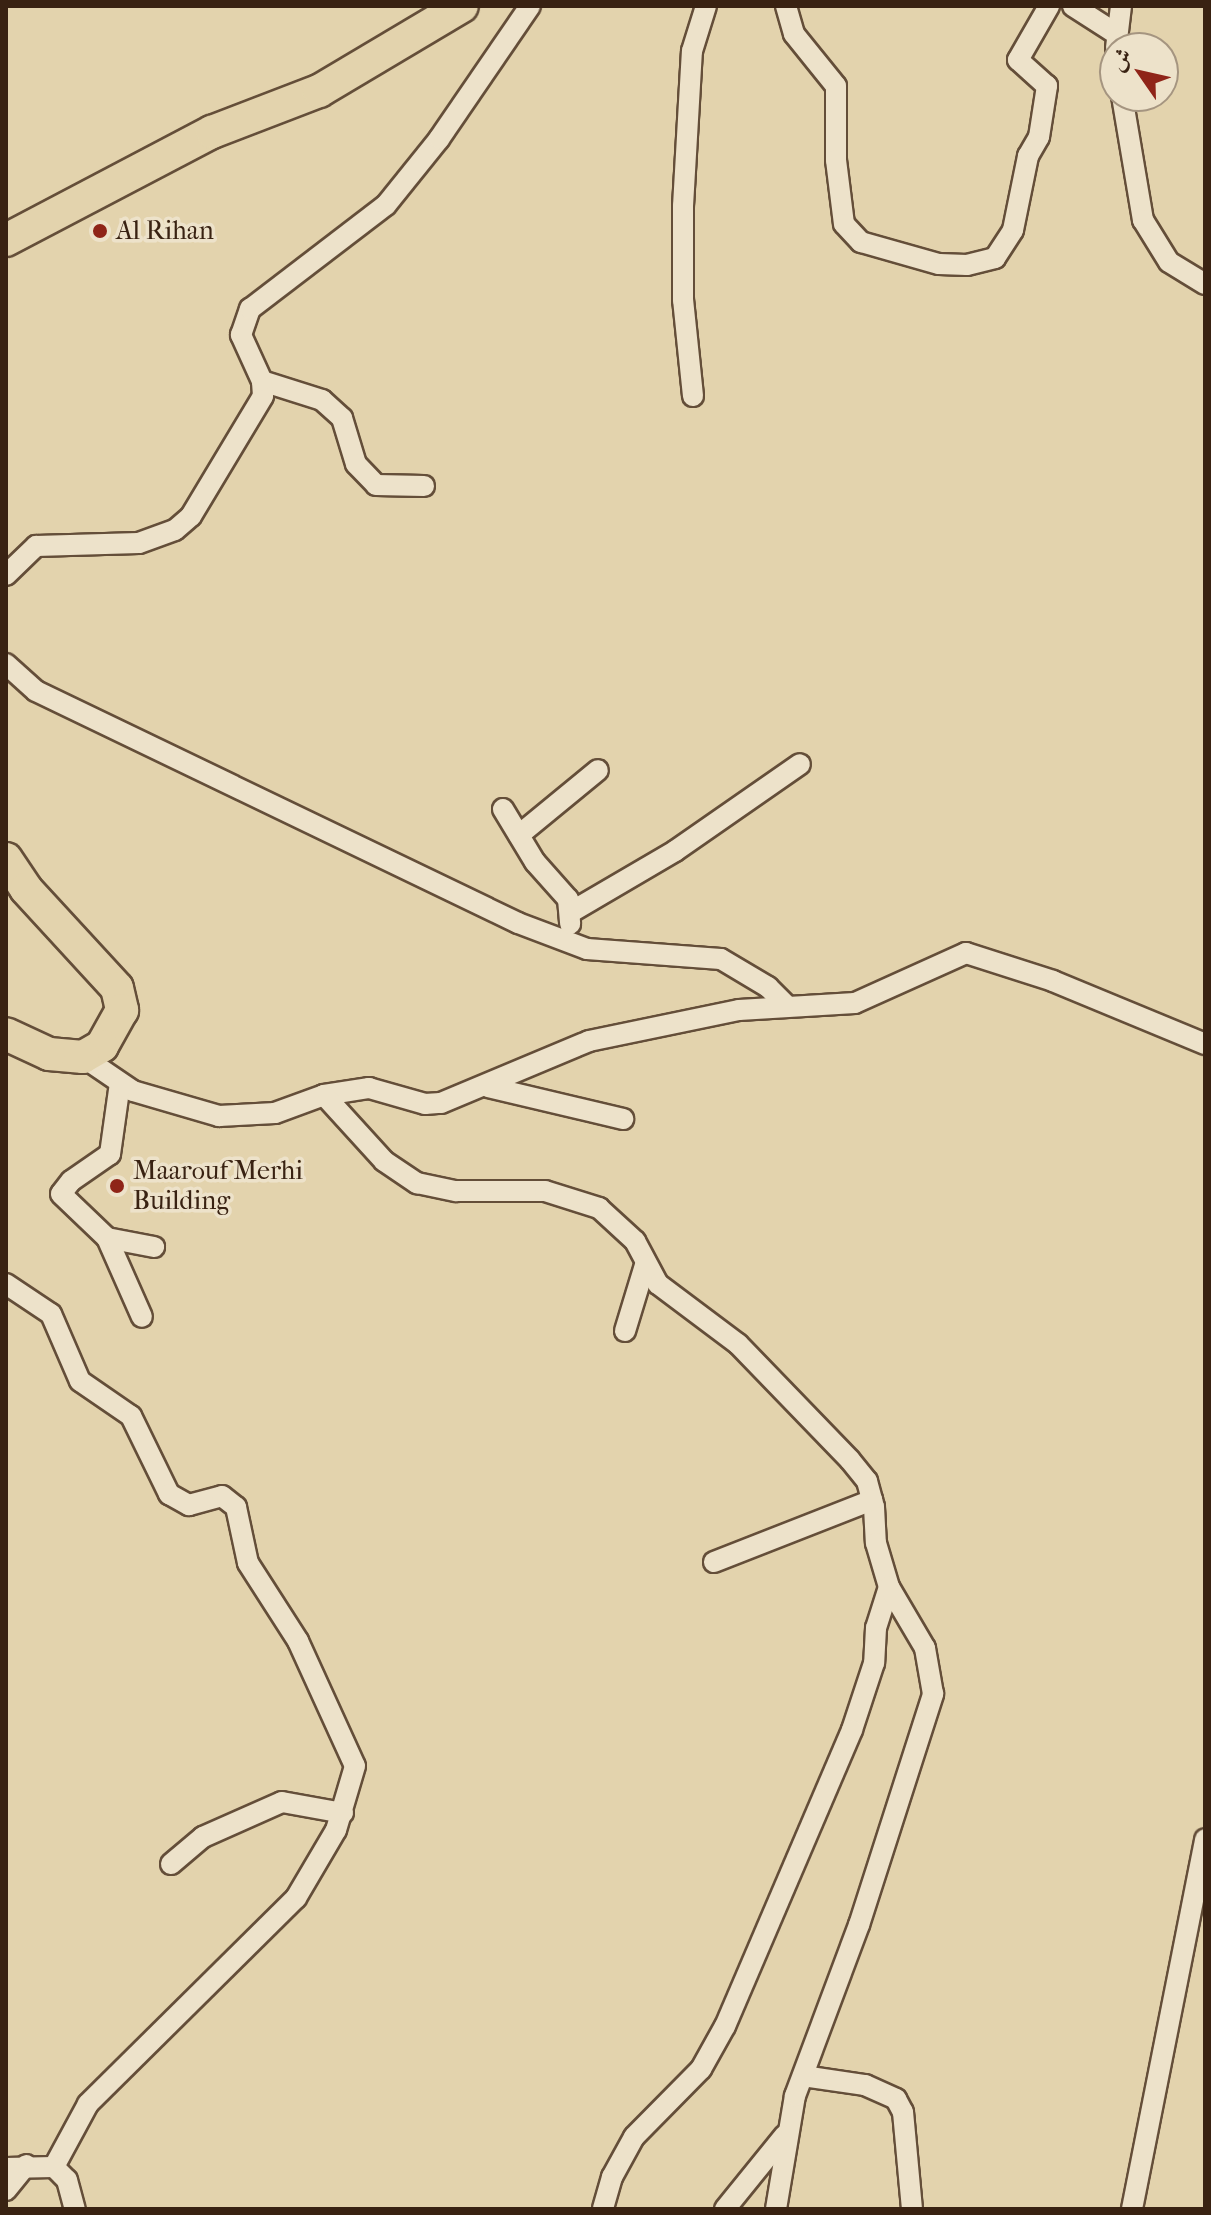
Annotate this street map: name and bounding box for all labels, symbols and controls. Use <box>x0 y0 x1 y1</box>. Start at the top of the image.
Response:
north arrow <box>1099 32 1179 112</box>
text: ش <box>1104 43 1138 76</box>
place label: Al Rihan <box>116 215 214 247</box>
marker: Al Rihan <box>91 222 109 240</box>
place label: Maarouf Merhi Building <box>133 1155 303 1216</box>
marker: Maarouf Merhi Building <box>108 1177 126 1195</box>

